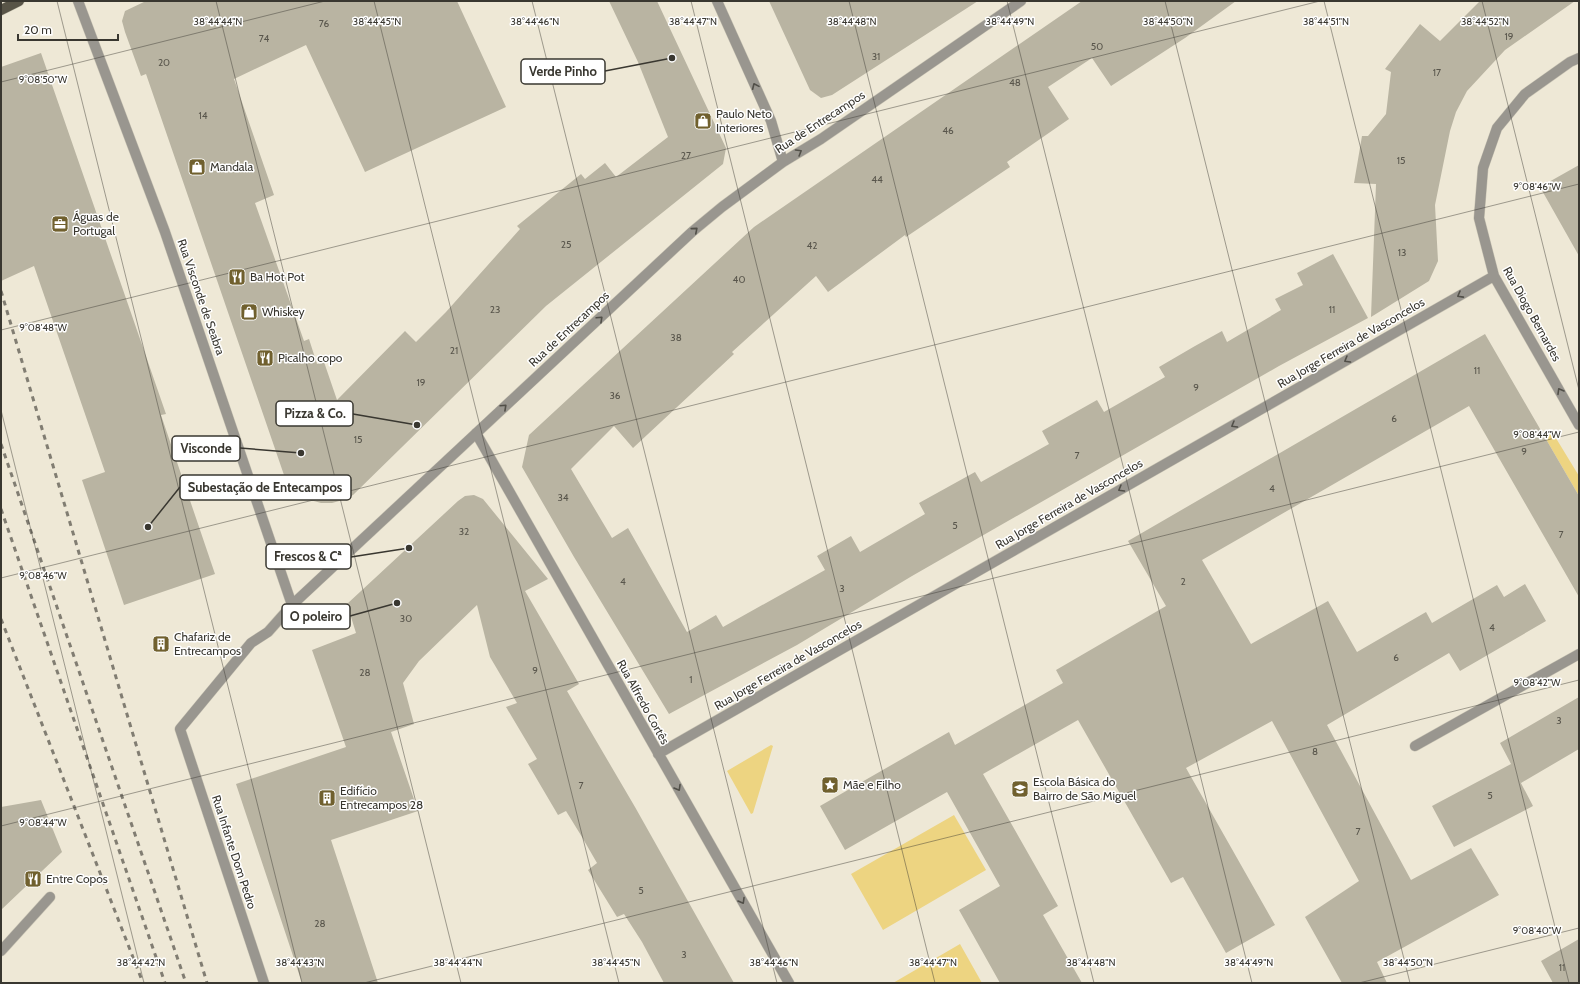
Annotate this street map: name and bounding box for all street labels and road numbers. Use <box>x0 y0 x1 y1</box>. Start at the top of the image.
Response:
street label: Rua de Entrecampos <box>772 87 868 156</box>
street label: Rua Visconde de Seabra <box>175 237 228 357</box>
street label: Rua Diogo Bernardes <box>1500 264 1565 364</box>
street label: Rua de Entrecampos <box>525 288 612 370</box>
street label: Rua Jorge Ferreira de Vasconcelos <box>1274 294 1427 391</box>
street label: Rua Jorge Ferreira de Vasconcelos <box>992 455 1145 552</box>
street label: Rua Jorge Ferreira de Vasconcelos <box>711 616 864 713</box>
street label: Rua Alfredo Cortês <box>614 657 673 747</box>
street label: Rua Infante Dom Pedro <box>209 793 260 911</box>

